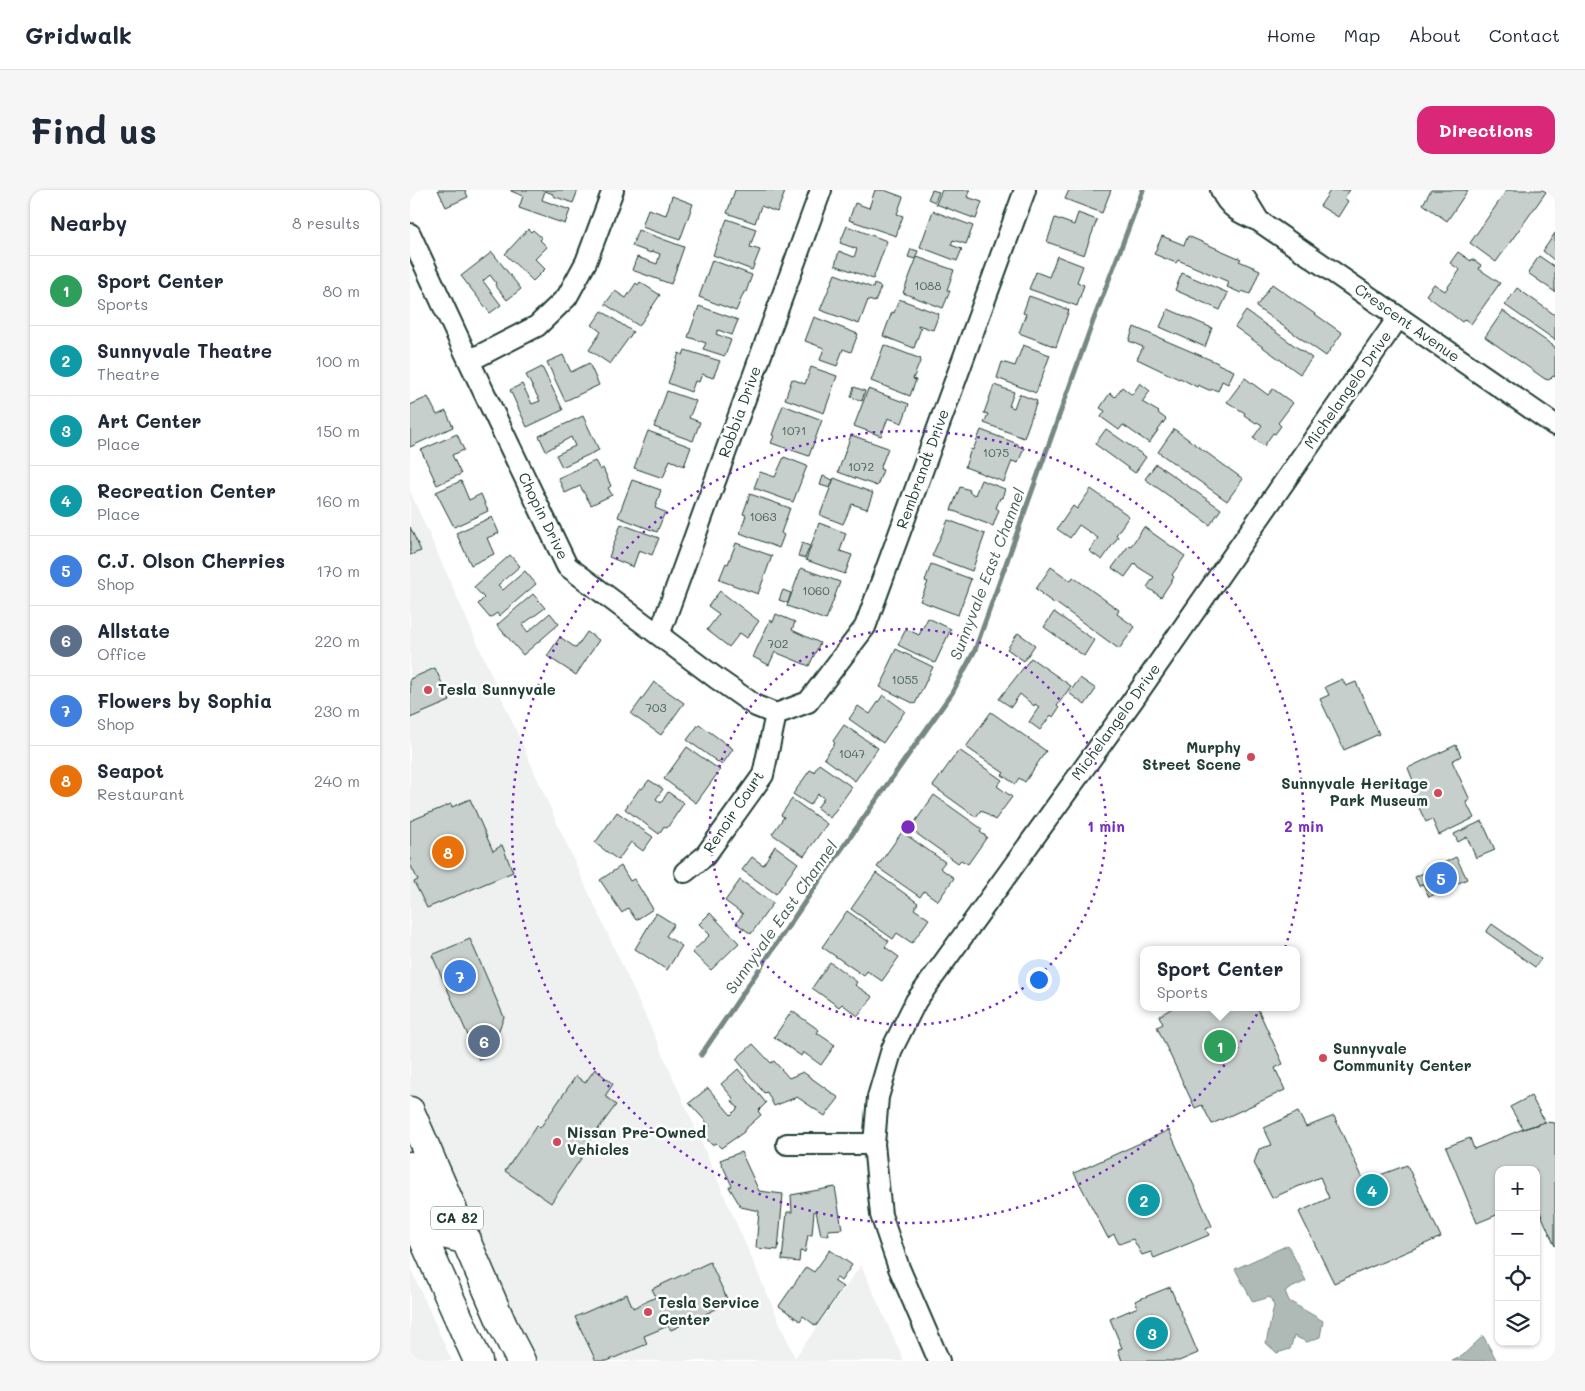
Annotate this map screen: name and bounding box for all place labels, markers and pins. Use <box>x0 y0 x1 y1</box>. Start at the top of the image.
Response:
place label: Tesla Sunnyvale <box>438 679 556 699</box>
marker: Tesla Sunnyvale <box>422 684 434 696</box>
place label: Murphy Street Scene <box>1142 737 1241 774</box>
marker: Murphy Street Scene <box>1245 751 1257 763</box>
place label: Sunnyvale Heritage Park Museum <box>1281 773 1428 810</box>
marker: Sunnyvale Heritage Park Museum <box>1432 787 1444 799</box>
centre of rings <box>899 818 917 836</box>
pin: 8 <box>432 833 464 871</box>
pin: 5 <box>1425 859 1457 897</box>
pin: 7 <box>444 957 476 995</box>
pin: 6 <box>468 1022 500 1060</box>
pin: 1 <box>1204 1027 1236 1065</box>
place label: Sunnyvale Community Center <box>1333 1038 1472 1075</box>
marker: Sunnyvale Community Center <box>1317 1052 1329 1064</box>
place label: Nissan Pre-Owned Vehicles <box>567 1122 706 1159</box>
marker: Nissan Pre-Owned Vehicles <box>551 1136 563 1148</box>
pin: 4 <box>1356 1171 1388 1209</box>
pin: 2 <box>1128 1181 1160 1219</box>
place label: Tesla Service Center <box>658 1292 759 1329</box>
marker: Tesla Service Center <box>642 1306 654 1318</box>
pin: 3 <box>1136 1314 1168 1352</box>

